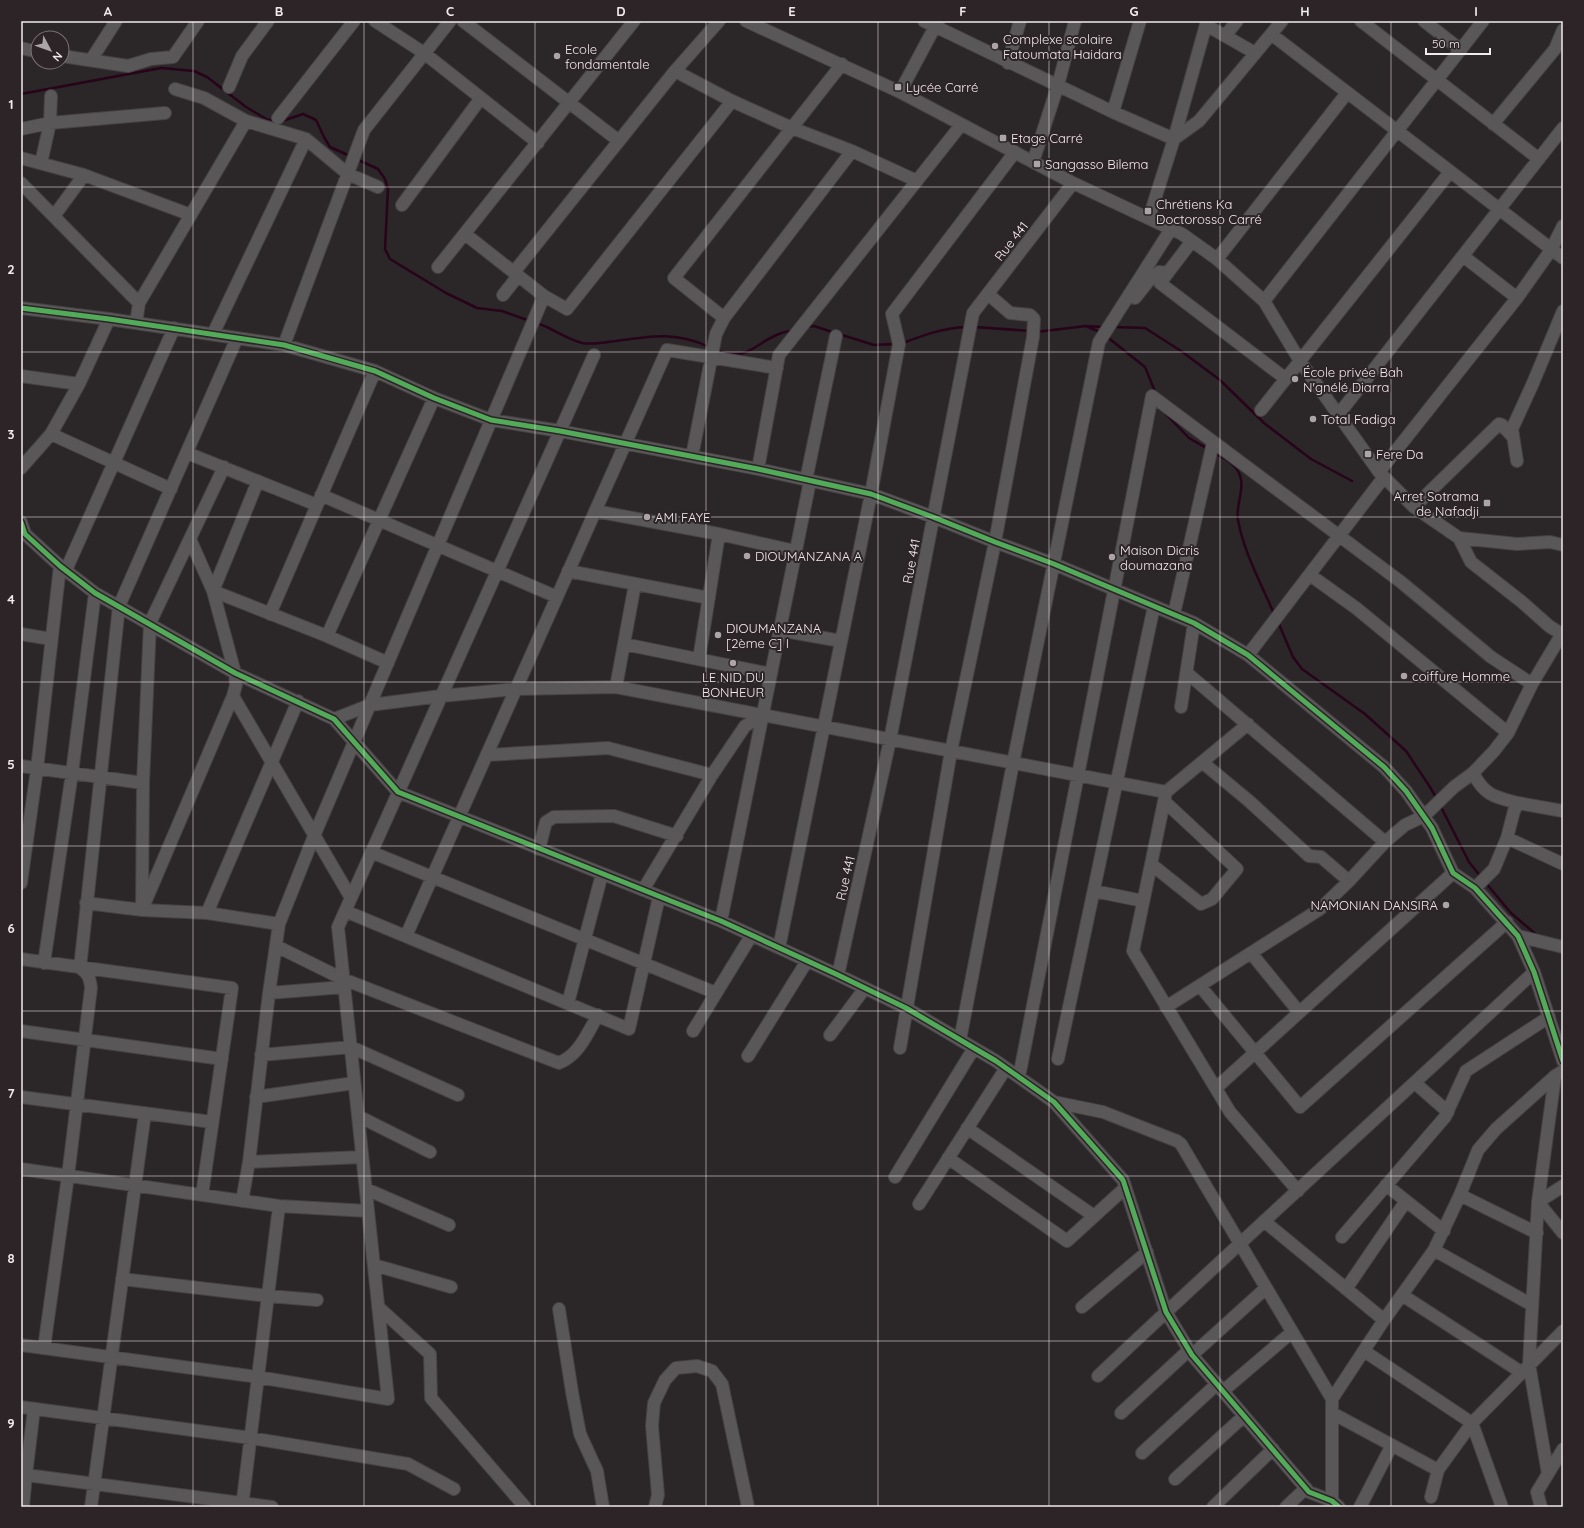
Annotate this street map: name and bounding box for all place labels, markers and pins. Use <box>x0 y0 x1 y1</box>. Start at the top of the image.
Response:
place label: Complexe scolaire Fatoumata Haidara <box>1003 31 1122 62</box>
place label: Ecole fondamentale <box>565 41 650 72</box>
marker: Complexe scolaire Fatoumata Haidara <box>990 41 1000 51</box>
marker: Ecole fondamentale <box>552 51 562 61</box>
place label: Lycée Carré <box>906 79 978 95</box>
marker: Lycée Carré <box>893 82 903 92</box>
place label: Etage Carré <box>1011 130 1083 146</box>
marker: Etage Carré <box>998 133 1008 143</box>
place label: Sangasso Bilema <box>1045 156 1148 172</box>
marker: Sangasso Bilema <box>1032 159 1042 169</box>
place label: Chrétiens Ka Doctorosso Carré <box>1156 196 1262 227</box>
marker: Chrétiens Ka Doctorosso Carré <box>1143 206 1153 216</box>
place label: École privée Bah N'gnélé Diarra <box>1303 364 1403 395</box>
marker: École privée Bah N'gnélé Diarra <box>1290 374 1300 384</box>
place label: Total Fadiga <box>1321 411 1396 427</box>
marker: Total Fadiga <box>1308 414 1318 424</box>
place label: Fere Da <box>1376 446 1423 462</box>
marker: Fere Da <box>1363 449 1373 459</box>
place label: Arret Sotrama de Nafadji <box>1394 488 1479 519</box>
marker: Arret Sotrama de Nafadji <box>1482 498 1492 508</box>
place label: AMI FAYE <box>655 509 710 525</box>
marker: AMI FAYE <box>642 512 652 522</box>
place label: Maison Dicris doumazana <box>1120 542 1199 573</box>
place label: DIOUMANZANA A <box>755 548 863 564</box>
marker: DIOUMANZANA A <box>742 551 752 561</box>
marker: Maison Dicris doumazana <box>1107 552 1117 562</box>
place label: DIOUMANZANA [2ème C] I <box>726 620 822 651</box>
marker: DIOUMANZANA [2ème C] I <box>713 630 723 640</box>
marker: LE NID DU BONHEUR <box>728 658 738 668</box>
place label: coiffure Homme <box>1412 668 1510 684</box>
place label: LE NID DU BONHEUR <box>702 669 765 700</box>
marker: coiffure Homme <box>1399 671 1409 681</box>
place label: NAMONIAN DANSIRA <box>1310 897 1439 913</box>
marker: NAMONIAN DANSIRA <box>1441 900 1451 910</box>

